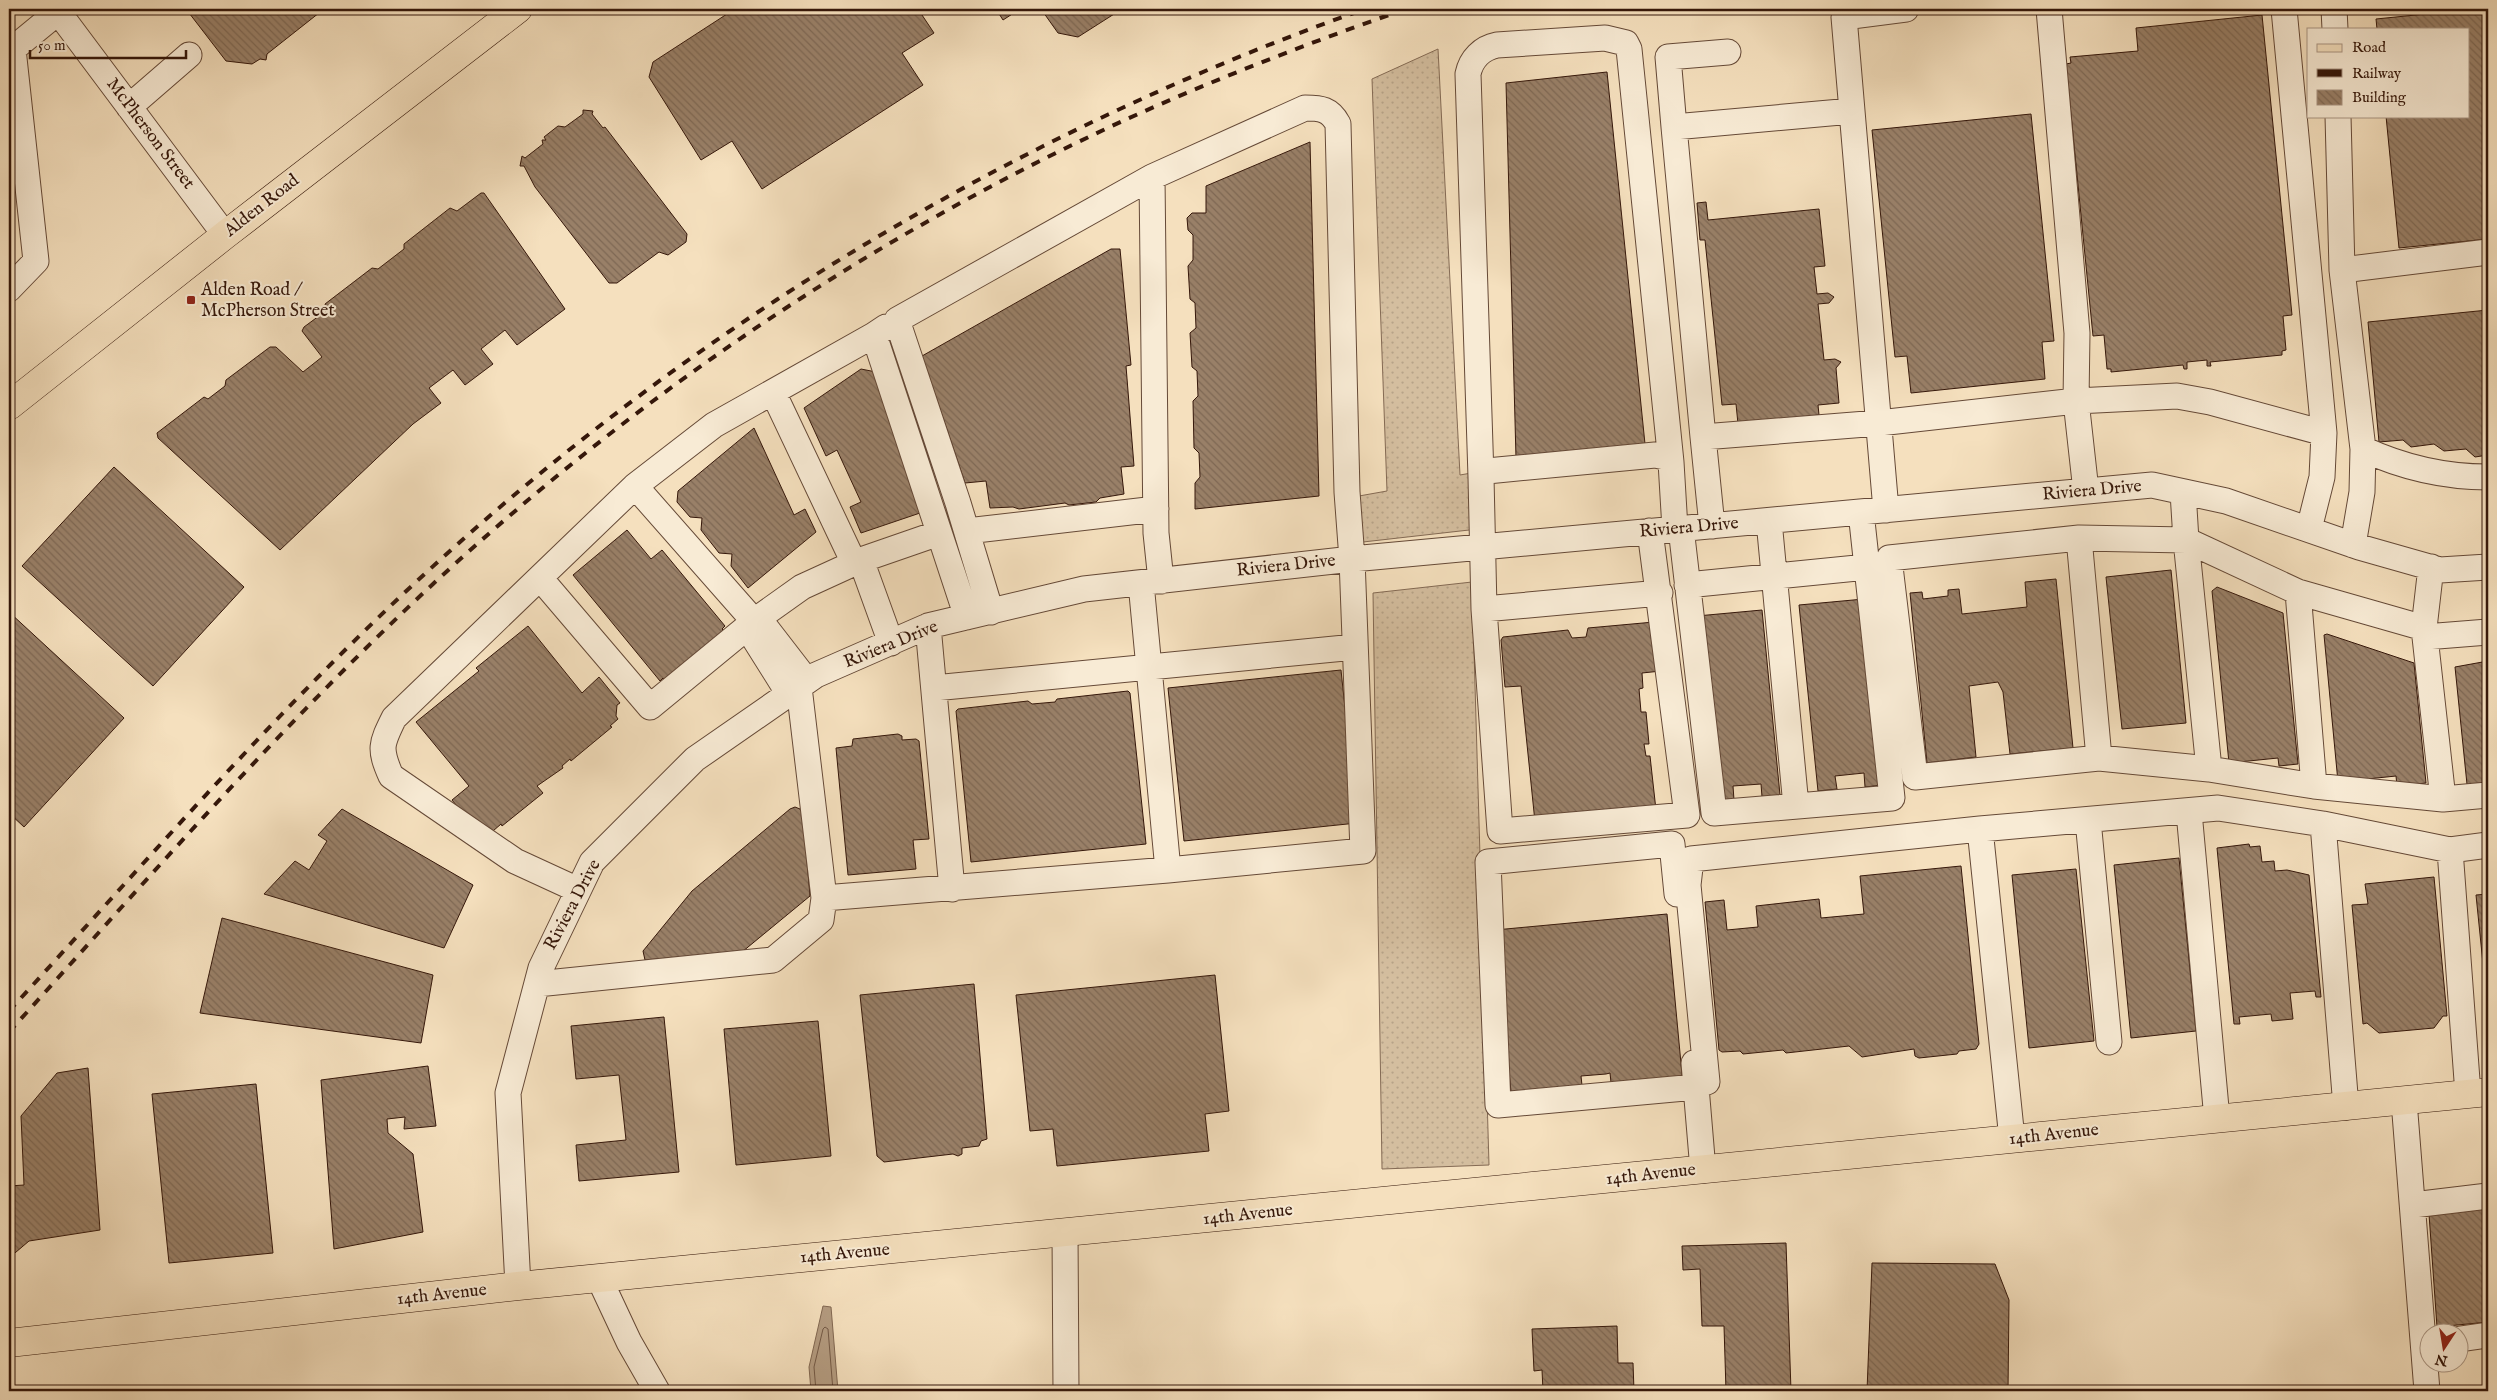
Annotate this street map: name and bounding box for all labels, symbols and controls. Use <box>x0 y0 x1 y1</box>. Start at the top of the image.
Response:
scale bar <box>30 28 186 60</box>
legend <box>2307 28 2470 118</box>
text: 50 m <box>38 36 66 55</box>
text: Road <box>2352 38 2387 57</box>
text: Railway <box>2352 64 2402 83</box>
street label: McPherson Street <box>101 74 199 194</box>
text: Building <box>2352 88 2407 107</box>
street label: Alden Road <box>219 169 304 243</box>
place label: Alden Road / McPherson Street <box>200 279 335 323</box>
marker: Alden Road / McPherson Street <box>185 294 197 306</box>
street label: Riviera Drive <box>2041 475 2143 507</box>
street label: Riviera Drive <box>1638 512 1740 544</box>
street label: Riviera Drive <box>1235 549 1337 583</box>
street label: Riviera Drive <box>841 616 941 674</box>
street label: Riviera Drive <box>539 856 607 954</box>
street label: 14th Avenue <box>2008 1119 2100 1151</box>
street label: 14th Avenue <box>1605 1159 1697 1191</box>
street label: 14th Avenue <box>1202 1199 1294 1231</box>
street label: 14th Avenue <box>799 1239 891 1269</box>
street label: 14th Avenue <box>396 1279 488 1311</box>
north arrow <box>2420 1322 2470 1372</box>
text: N <box>2434 1350 2450 1370</box>

